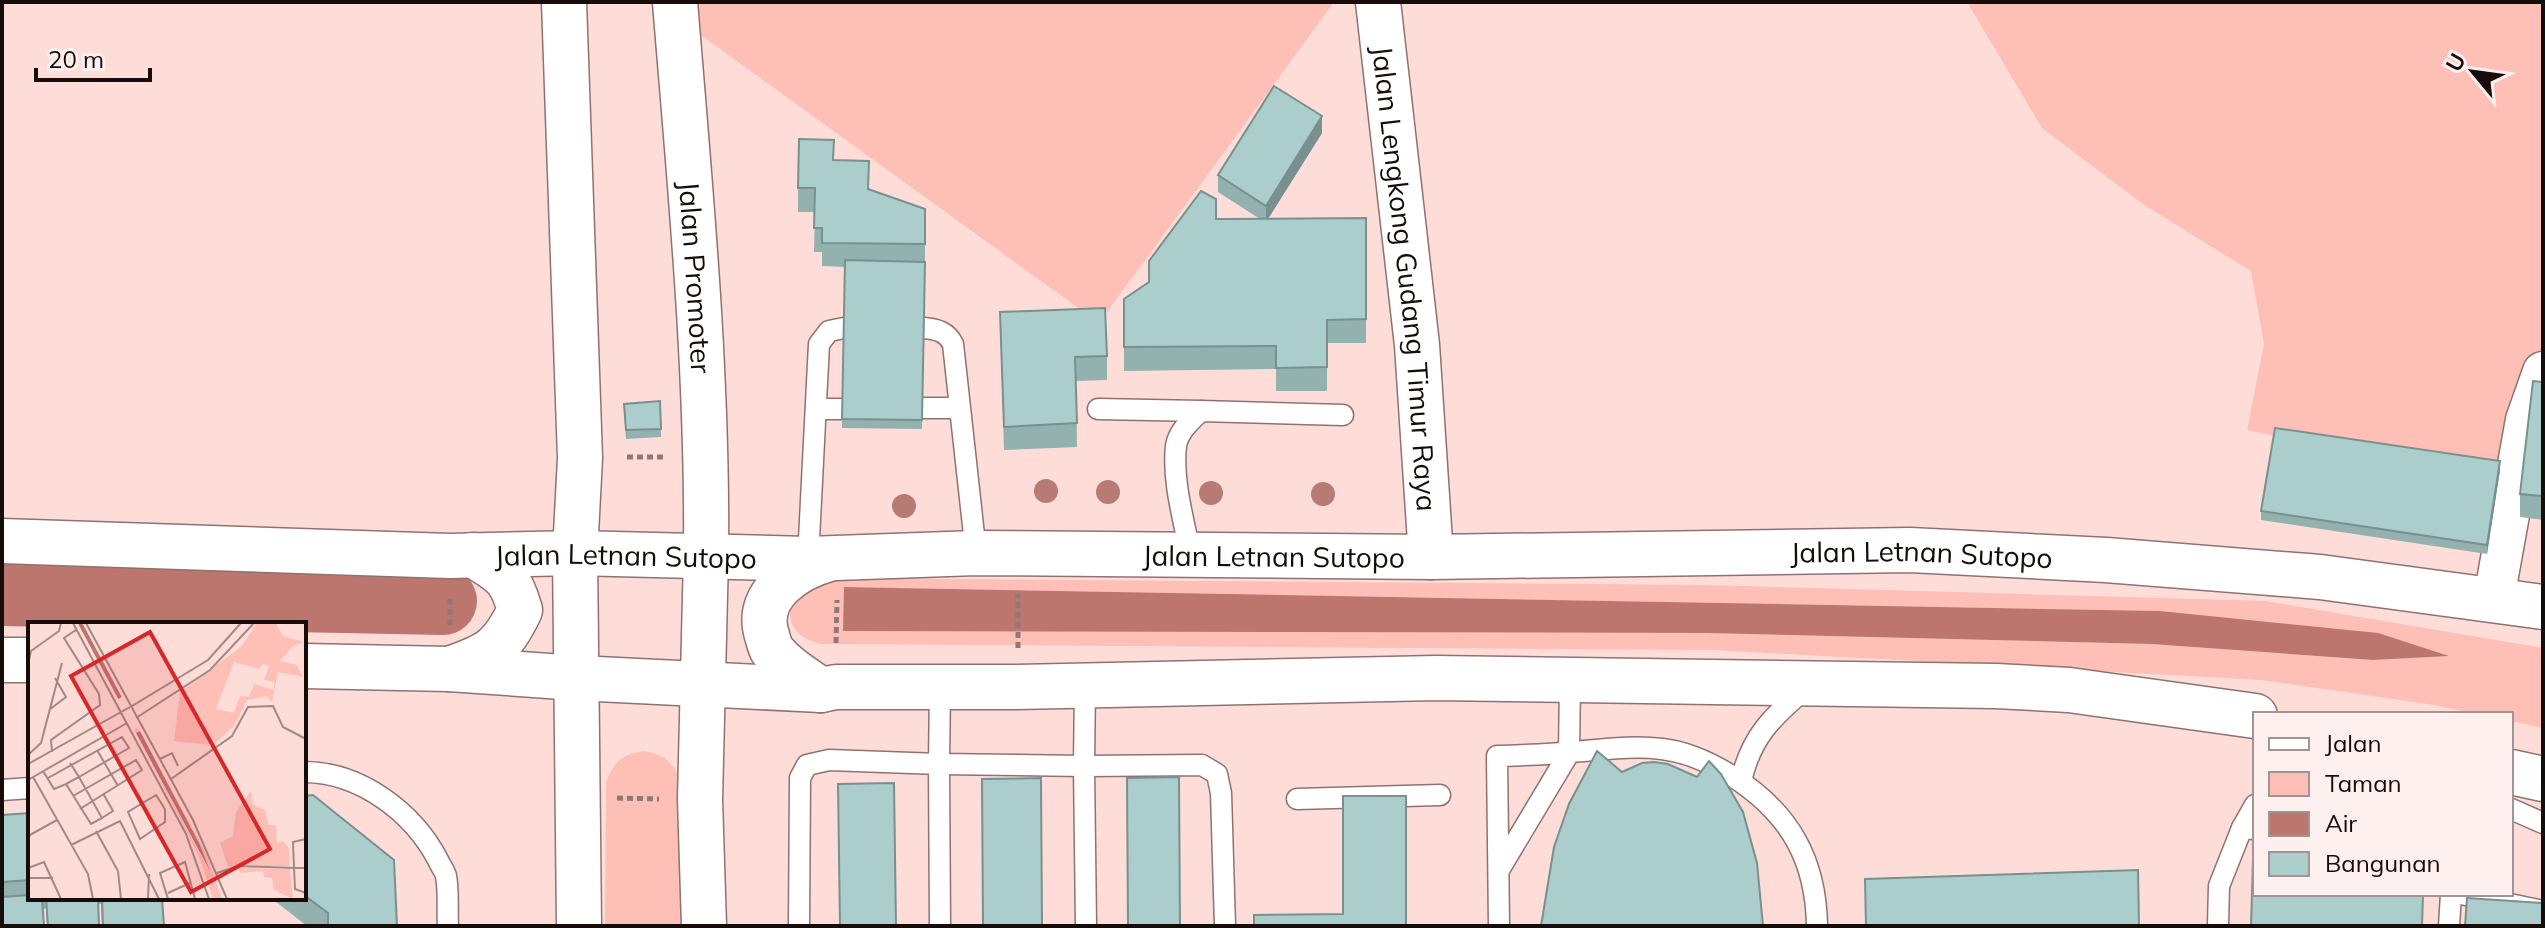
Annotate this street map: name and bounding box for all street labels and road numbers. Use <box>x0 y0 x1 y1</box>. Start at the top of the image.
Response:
street label: Jalan Lengkong Gudang Timur Raya <box>1366 44 1445 512</box>
street label: Jalan Promoter <box>672 180 720 375</box>
street label: Jalan Letnan Sutopo <box>1790 532 2053 575</box>
street label: Jalan Letnan Sutopo <box>494 535 757 575</box>
street label: Jalan Letnan Sutopo <box>1142 537 1405 574</box>

